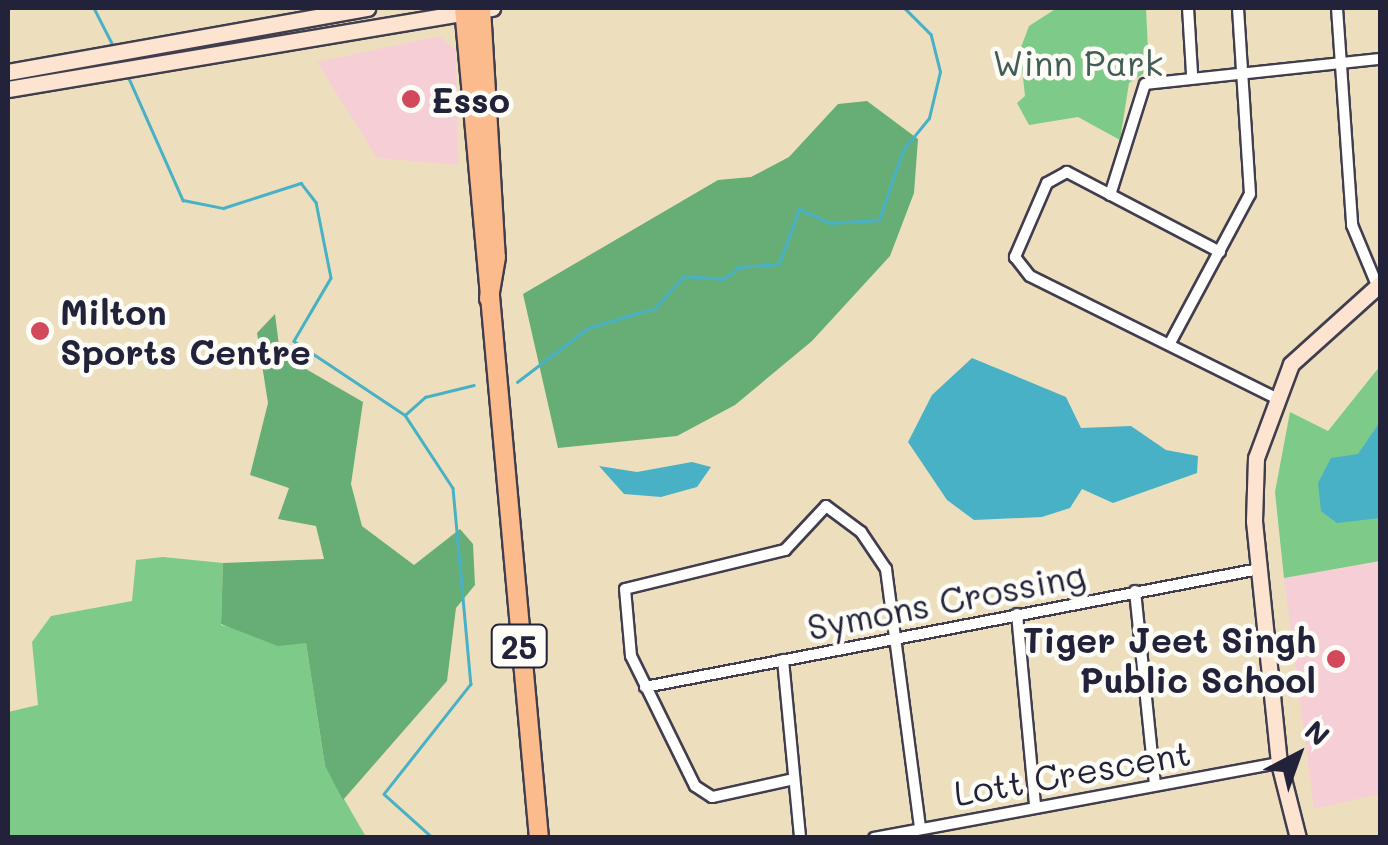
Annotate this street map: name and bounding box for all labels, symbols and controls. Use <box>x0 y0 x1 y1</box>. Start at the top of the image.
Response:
park label: Winn Park <box>993 41 1163 83</box>
place label: Esso <box>431 78 510 120</box>
marker: Esso <box>400 88 422 110</box>
place label: Milton Sports Centre <box>60 290 311 372</box>
marker: Milton Sports Centre <box>29 320 51 342</box>
street label: Symons Crossing <box>804 552 1088 648</box>
place label: Tiger Jeet Singh Public School <box>1023 618 1316 700</box>
road number: 25 <box>489 619 549 673</box>
marker: Tiger Jeet Singh Public School <box>1325 648 1347 670</box>
north arrow <box>1248 705 1348 805</box>
text: N <box>1298 712 1338 753</box>
street label: Lott Crescent <box>950 731 1194 813</box>

